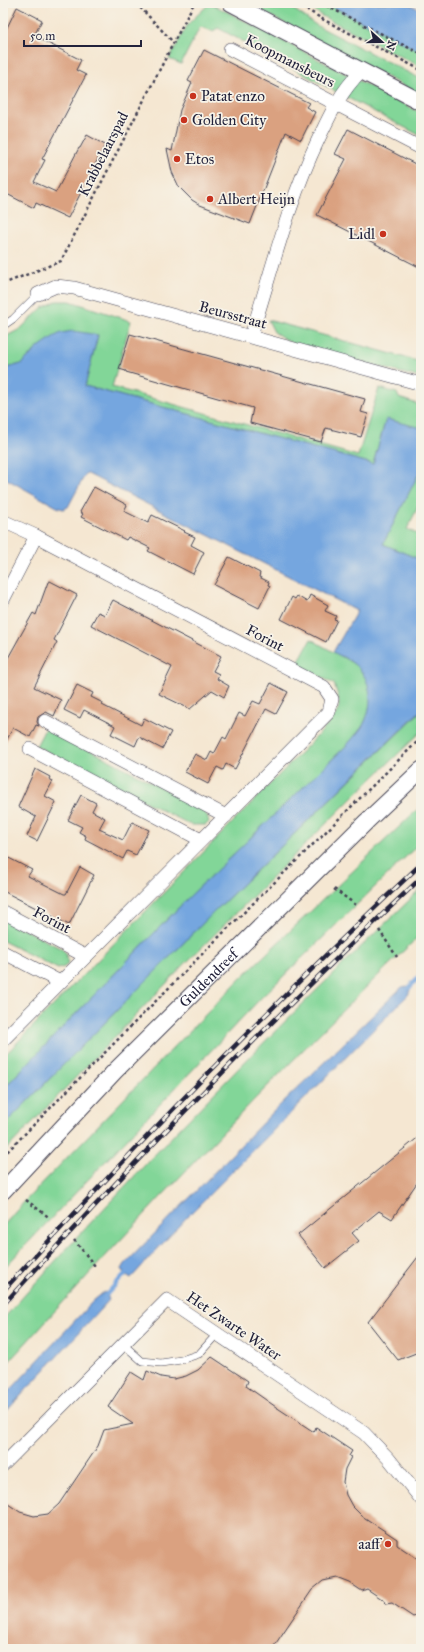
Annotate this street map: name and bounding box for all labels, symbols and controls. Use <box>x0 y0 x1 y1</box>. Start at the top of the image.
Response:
scale bar <box>24 22 141 48</box>
north arrow <box>362 22 402 62</box>
text: 50 m <box>30 29 55 43</box>
street label: Koopmansbeurs <box>242 31 338 91</box>
text: N <box>383 39 399 53</box>
place label: Patat enzo <box>201 87 265 105</box>
marker: Patat enzo <box>188 91 198 101</box>
street label: Krabbelaarspad <box>74 108 132 199</box>
place label: Golden City <box>192 111 267 129</box>
marker: Golden City <box>179 115 189 125</box>
place label: Etos <box>185 150 214 168</box>
marker: Etos <box>172 154 182 164</box>
place label: Albert Heijn <box>217 190 295 208</box>
marker: Albert Heijn <box>205 194 215 204</box>
place label: Lidl <box>348 225 376 243</box>
marker: Lidl <box>378 229 388 239</box>
street label: Beursstraat <box>197 297 270 333</box>
street label: Forint <box>243 621 288 656</box>
street label: Forint <box>30 903 75 938</box>
street label: Guldendreef <box>175 943 244 1011</box>
street label: Het Zwarte Water <box>183 1288 285 1365</box>
place label: aaff <box>358 1535 383 1553</box>
marker: aaff <box>383 1539 393 1549</box>

